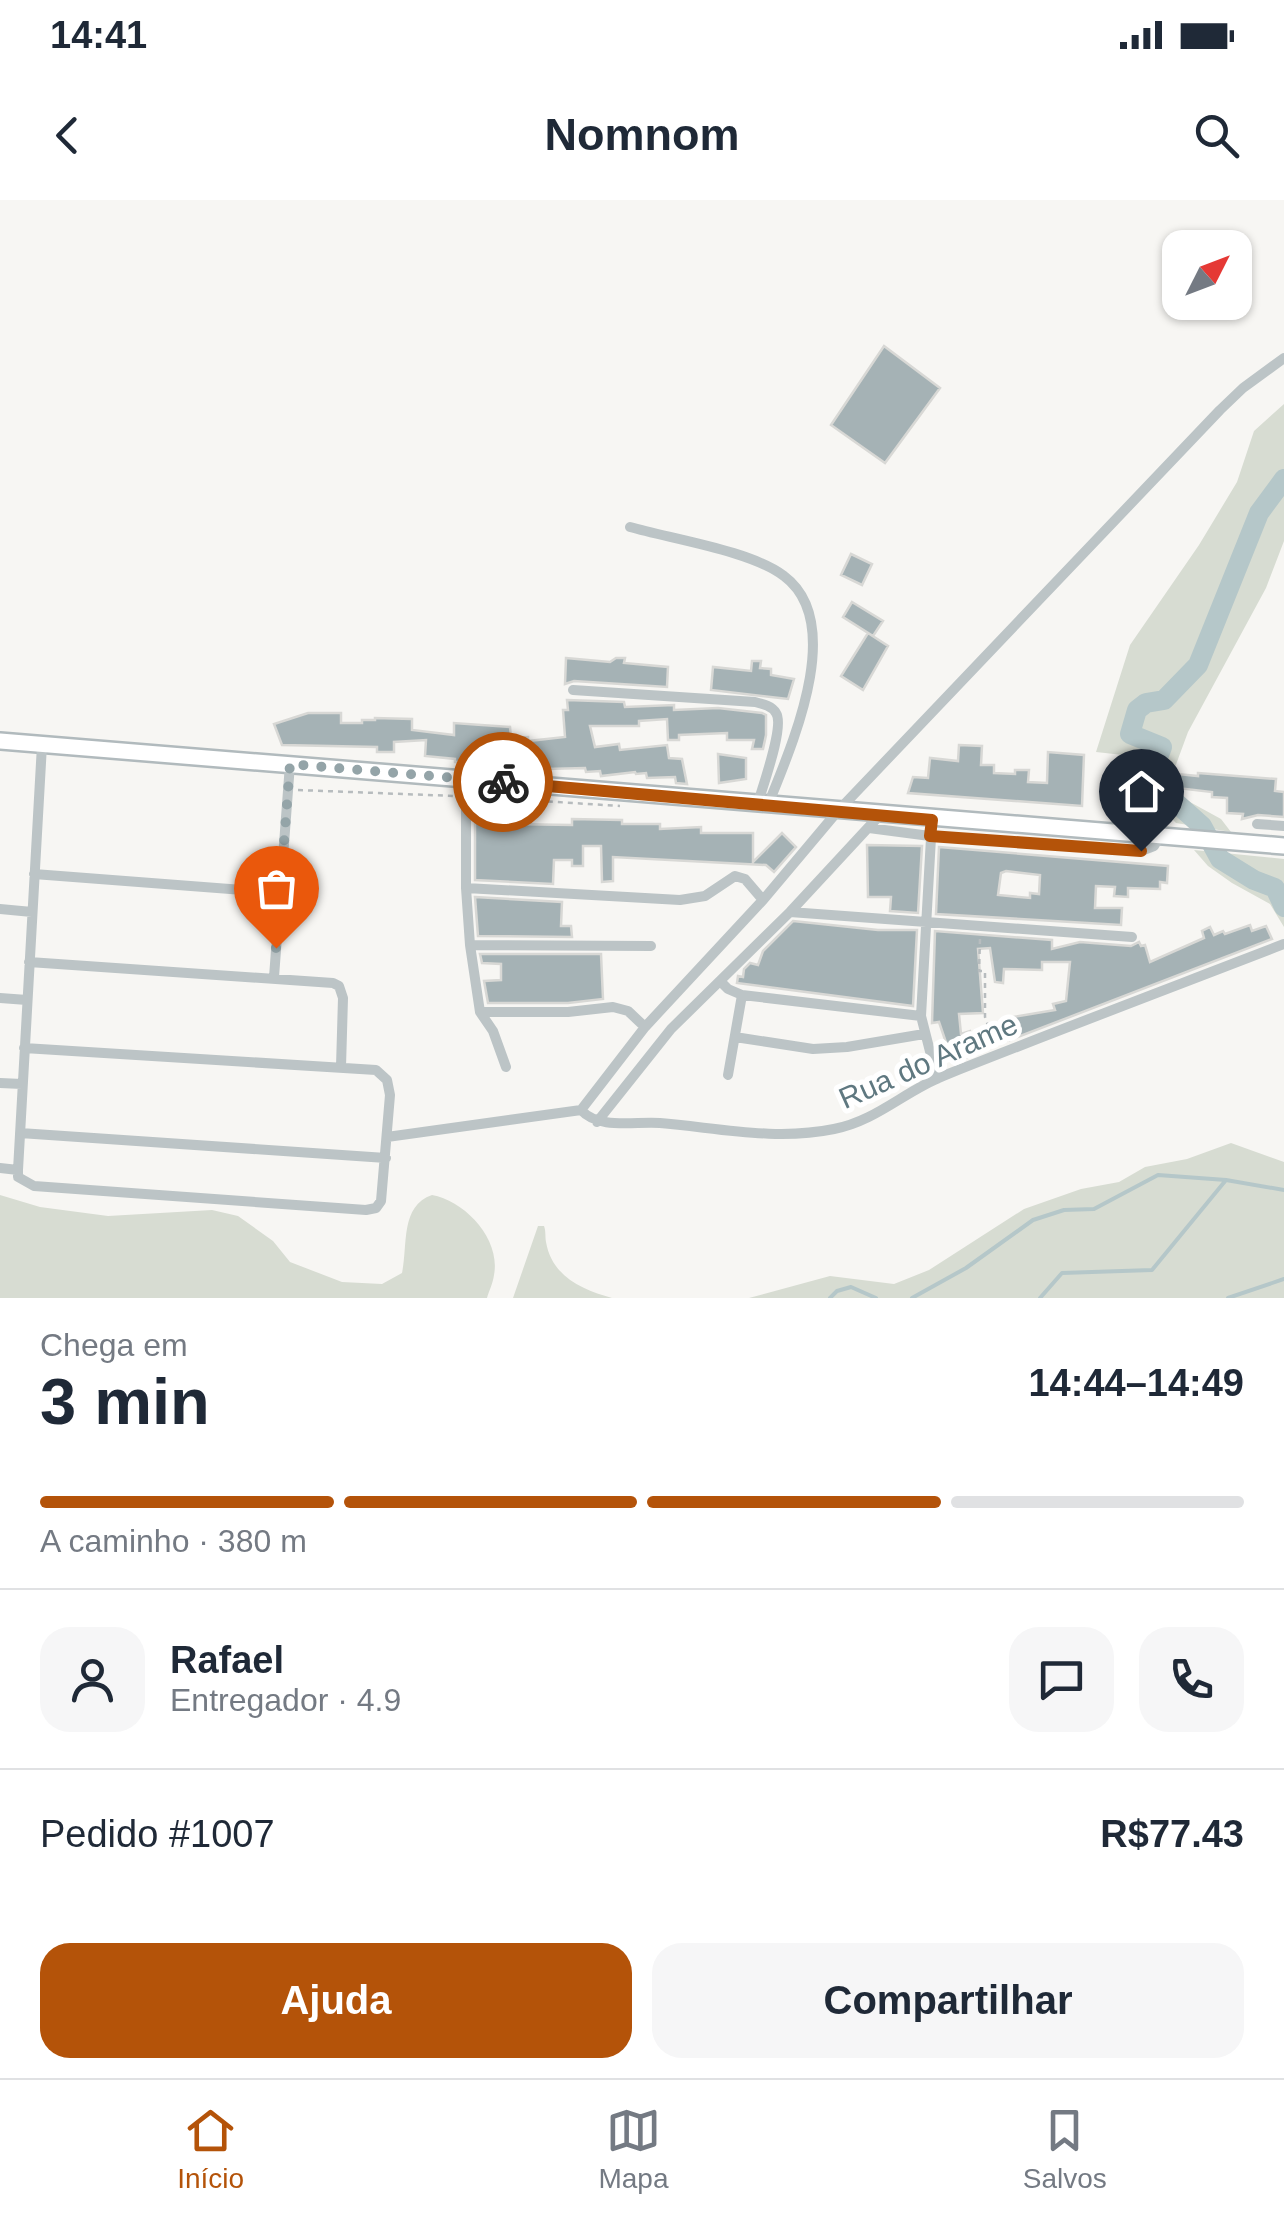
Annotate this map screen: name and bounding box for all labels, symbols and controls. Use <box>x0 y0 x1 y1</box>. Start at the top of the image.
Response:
text: 14:41 <box>50 14 147 56</box>
icon: back <box>40 108 95 163</box>
icon: search <box>1189 108 1244 163</box>
text: Nomnom <box>545 109 740 160</box>
north arrow <box>1162 230 1252 320</box>
map controls <box>1162 230 1252 320</box>
courier <box>453 732 553 832</box>
pin <box>1099 749 1184 852</box>
icon: bike <box>476 755 531 810</box>
icon: home <box>1114 764 1169 819</box>
pin <box>234 846 319 949</box>
icon: bag <box>249 861 304 916</box>
street label: Rua do Arame <box>834 1007 1022 1115</box>
text: Chega em <box>40 1327 188 1363</box>
text: 14:44–14:49 <box>1028 1362 1244 1404</box>
text: 3 min <box>40 1365 210 1438</box>
text: A caminho · 380 m <box>40 1523 307 1559</box>
button: person <box>40 1627 145 1732</box>
button: chat <box>1009 1627 1114 1732</box>
button: phone <box>1139 1627 1244 1732</box>
text: Rafael <box>170 1639 284 1681</box>
text: Entregador · 4.9 <box>170 1682 401 1718</box>
text: Pedido #1007 <box>40 1813 275 1855</box>
text: R$77.43 <box>1100 1813 1244 1855</box>
button: Ajuda <box>40 1943 632 2058</box>
button: Compartilhar <box>652 1943 1244 2058</box>
tab: Início <box>177 2103 244 2195</box>
tab: Mapa <box>598 2103 668 2195</box>
tab: Salvos <box>1023 2103 1107 2195</box>

